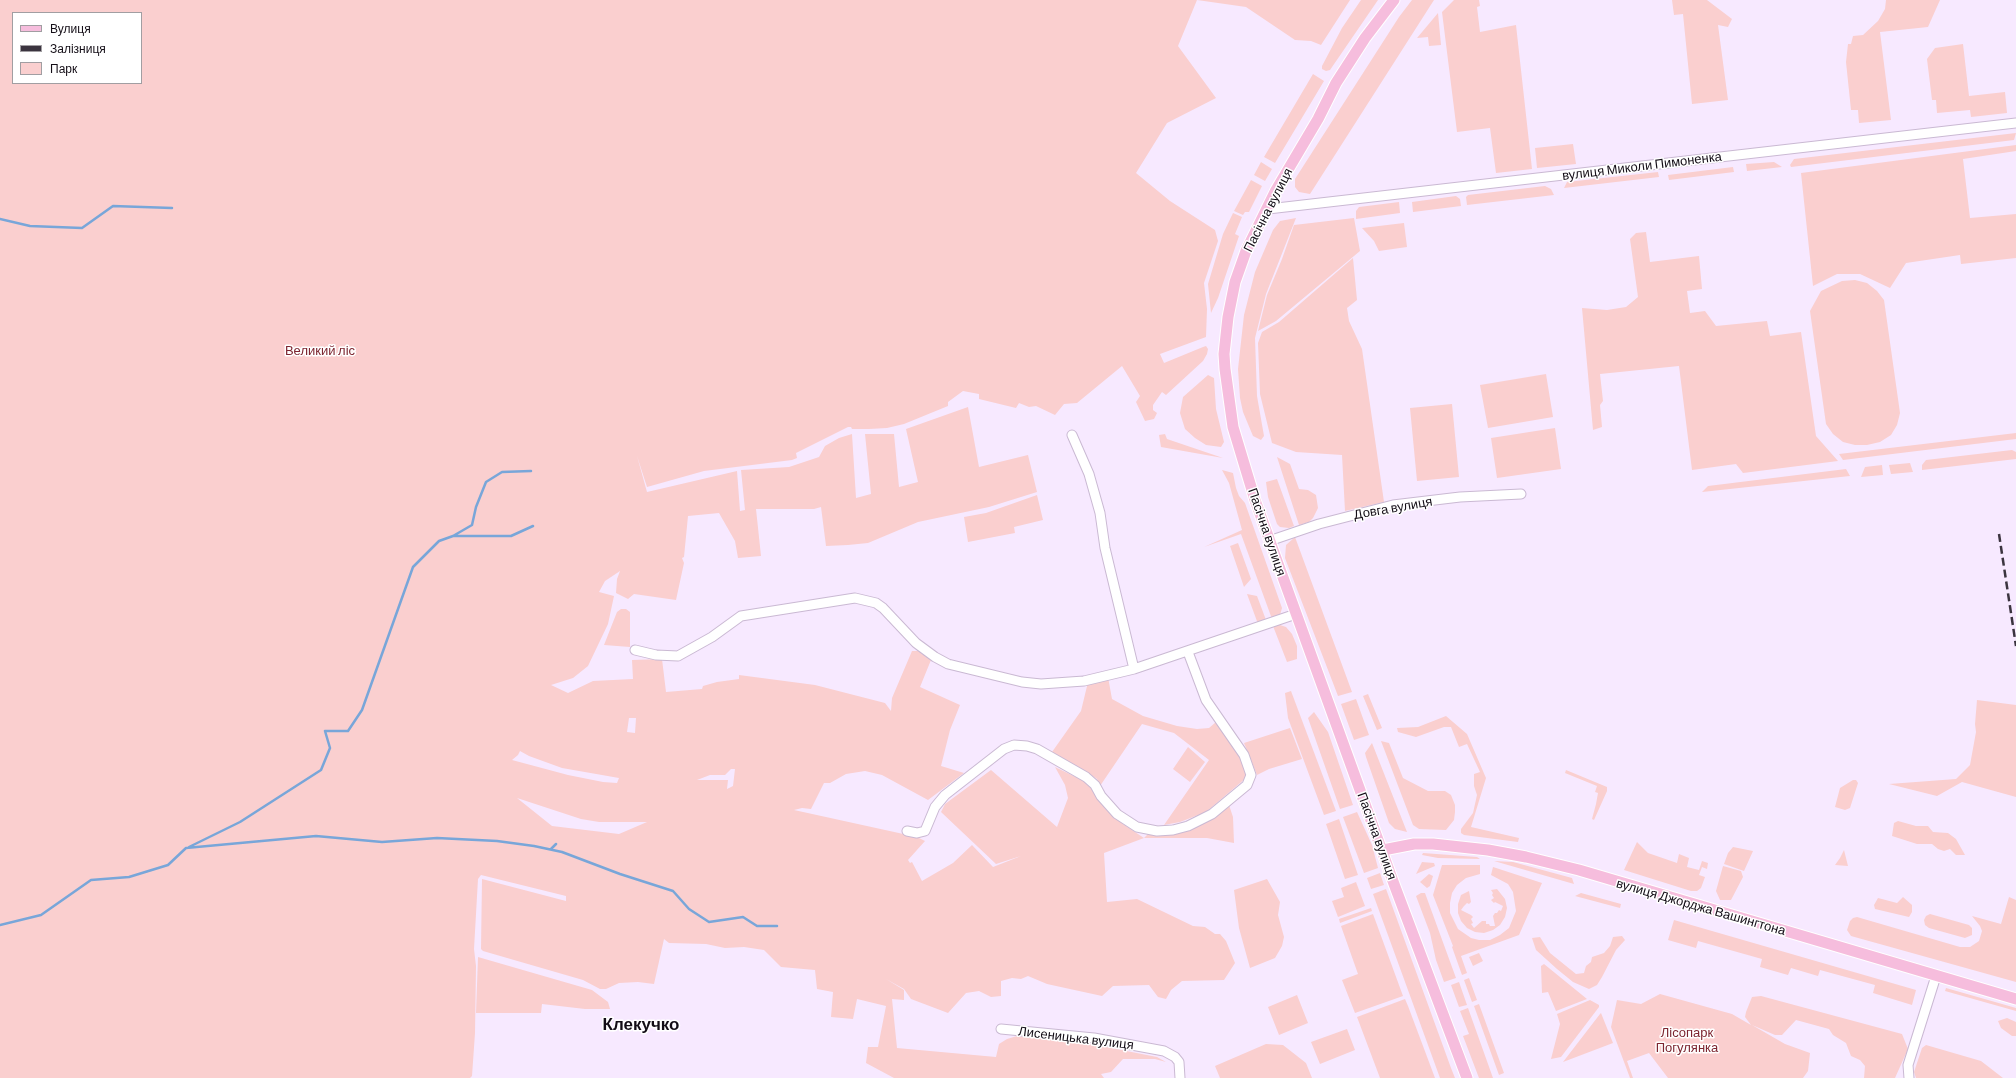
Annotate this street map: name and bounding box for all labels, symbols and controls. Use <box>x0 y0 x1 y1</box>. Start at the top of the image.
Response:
legend <box>12 12 142 84</box>
text: Вулиця <box>50 21 91 35</box>
text: Залізниця <box>50 41 106 55</box>
text: Парк <box>50 61 77 75</box>
street label: вулиця Миколи Пимоненка <box>1561 148 1723 184</box>
street label: Пасічна вулиця <box>1240 166 1296 254</box>
park label: Великий ліс <box>285 343 355 359</box>
street label: Пасічна вулиця <box>1245 486 1289 578</box>
street label: Довга вулиця <box>1352 493 1434 523</box>
street label: Пасічна вулиця <box>1354 790 1400 882</box>
street label: вулиця Джорджа Вашингтона <box>1614 875 1788 939</box>
district label: Клекучко <box>603 1014 679 1034</box>
street label: Лисеницька вулиця <box>1017 1023 1135 1053</box>
park label: Лісопарк Погулянка <box>1656 1025 1718 1056</box>

